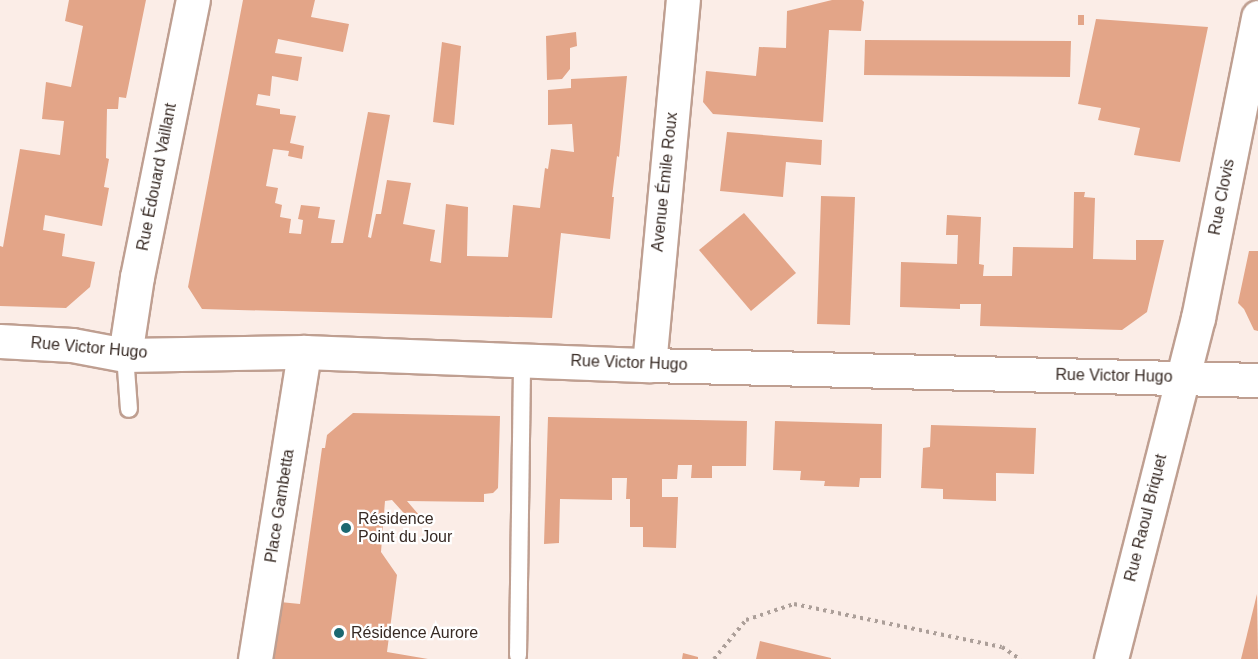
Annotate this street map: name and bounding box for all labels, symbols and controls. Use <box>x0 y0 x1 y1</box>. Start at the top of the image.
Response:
street label: Rue Édouard Vaillant <box>133 102 181 252</box>
street label: Avenue Émile Roux <box>648 111 682 253</box>
street label: Rue Clovis <box>1205 157 1239 237</box>
street label: Rue Victor Hugo <box>30 333 148 363</box>
street label: Rue Victor Hugo <box>570 351 688 375</box>
street label: Rue Victor Hugo <box>1055 365 1173 387</box>
street label: Place Gambetta <box>262 448 298 564</box>
street label: Rue Raoul Briquet <box>1121 452 1171 584</box>
place label: Résidence Point du Jour <box>358 509 452 547</box>
marker: Résidence Point du Jour <box>339 521 353 535</box>
place label: Résidence Aurore <box>351 623 479 643</box>
marker: Résidence Aurore <box>332 626 346 640</box>

